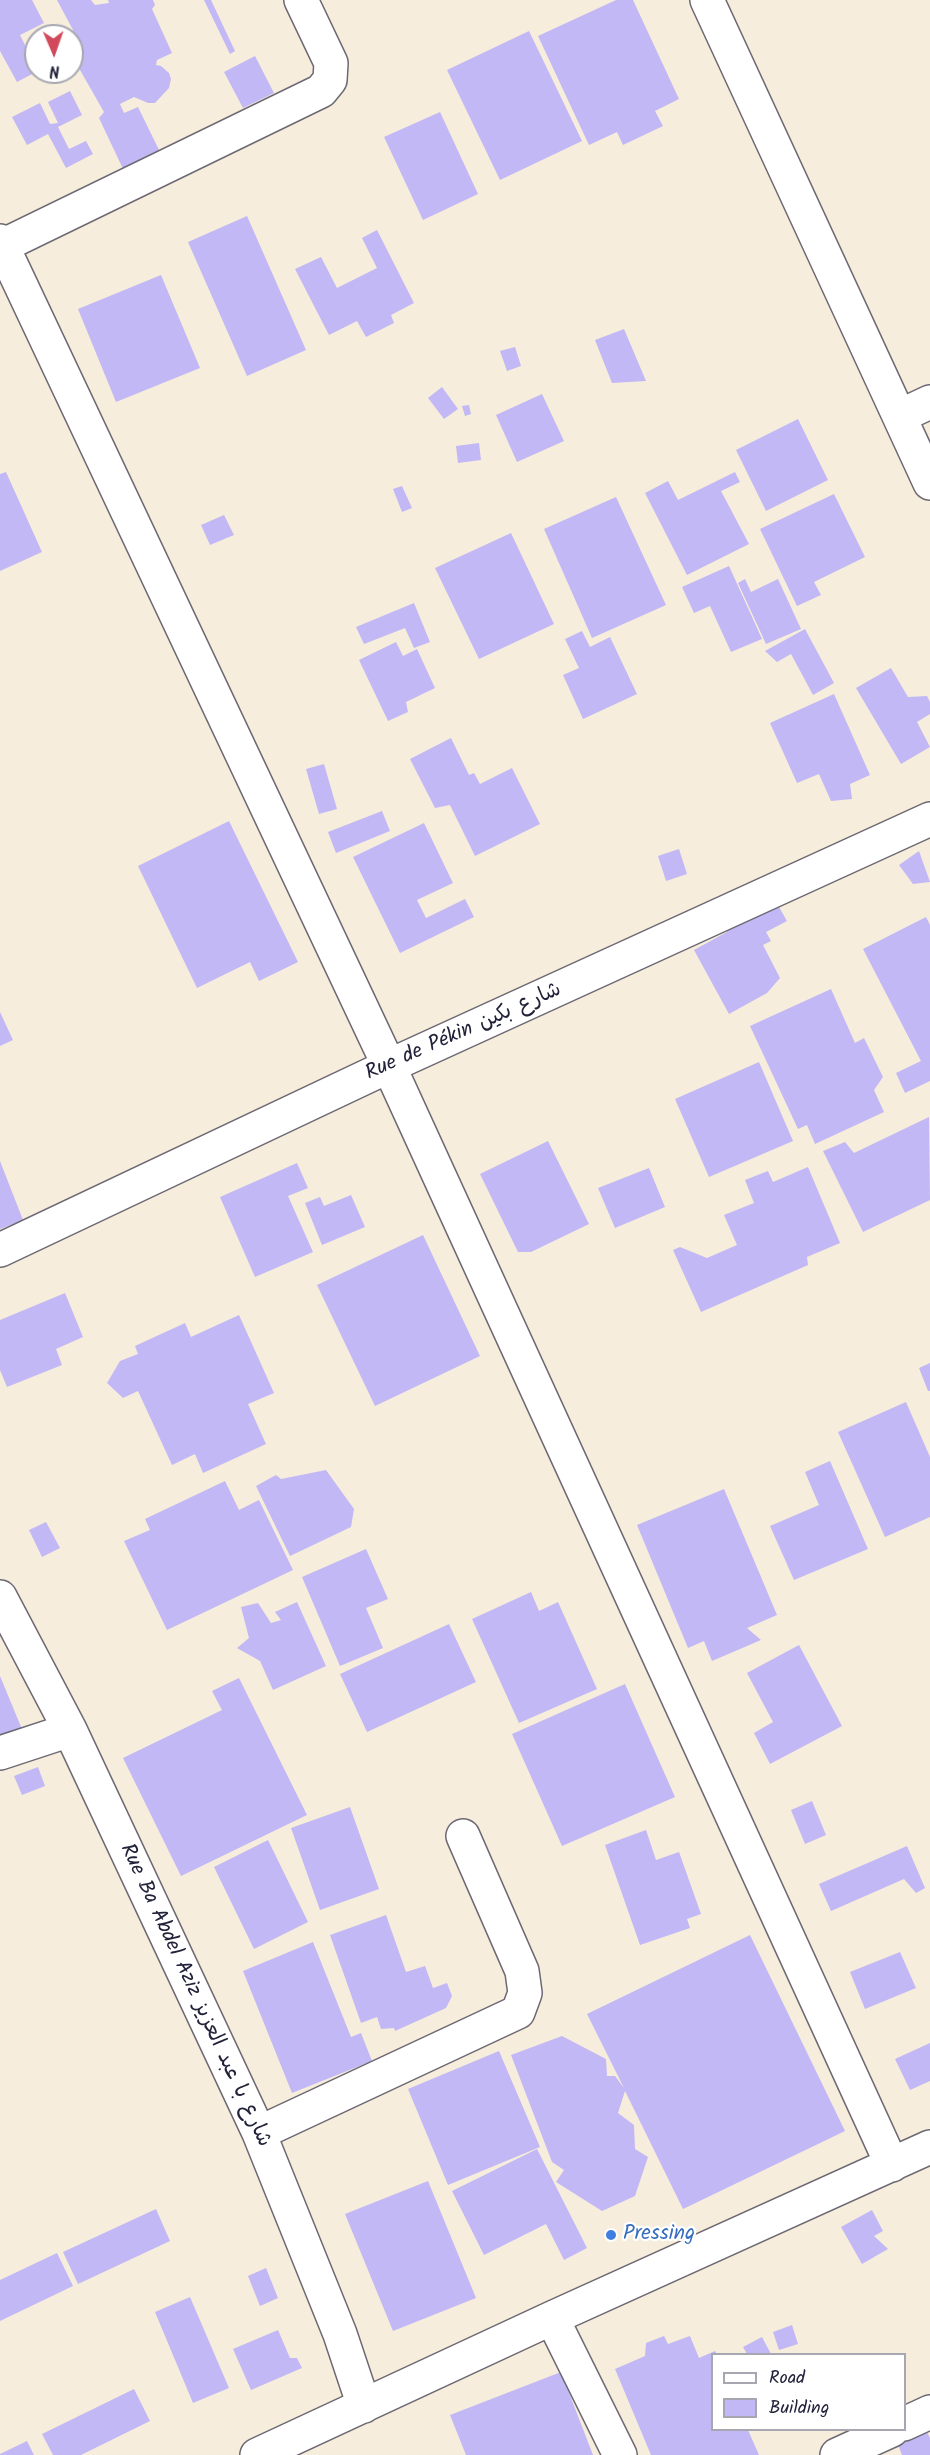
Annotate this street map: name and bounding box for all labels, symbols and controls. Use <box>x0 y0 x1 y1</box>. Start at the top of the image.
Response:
north arrow <box>24 24 84 84</box>
text: N <box>49 58 60 83</box>
street label: Rue de Pékin شارع بكين <box>362 978 566 1088</box>
street label: Rue Ba Abdel Aziz شارع با عبد العزيز <box>112 1840 276 2152</box>
place label: Pressing <box>623 2222 695 2248</box>
marker: Pressing <box>604 2228 618 2242</box>
legend <box>711 2353 906 2431</box>
text: Road <box>769 2364 805 2393</box>
text: Building <box>769 2394 829 2423</box>

